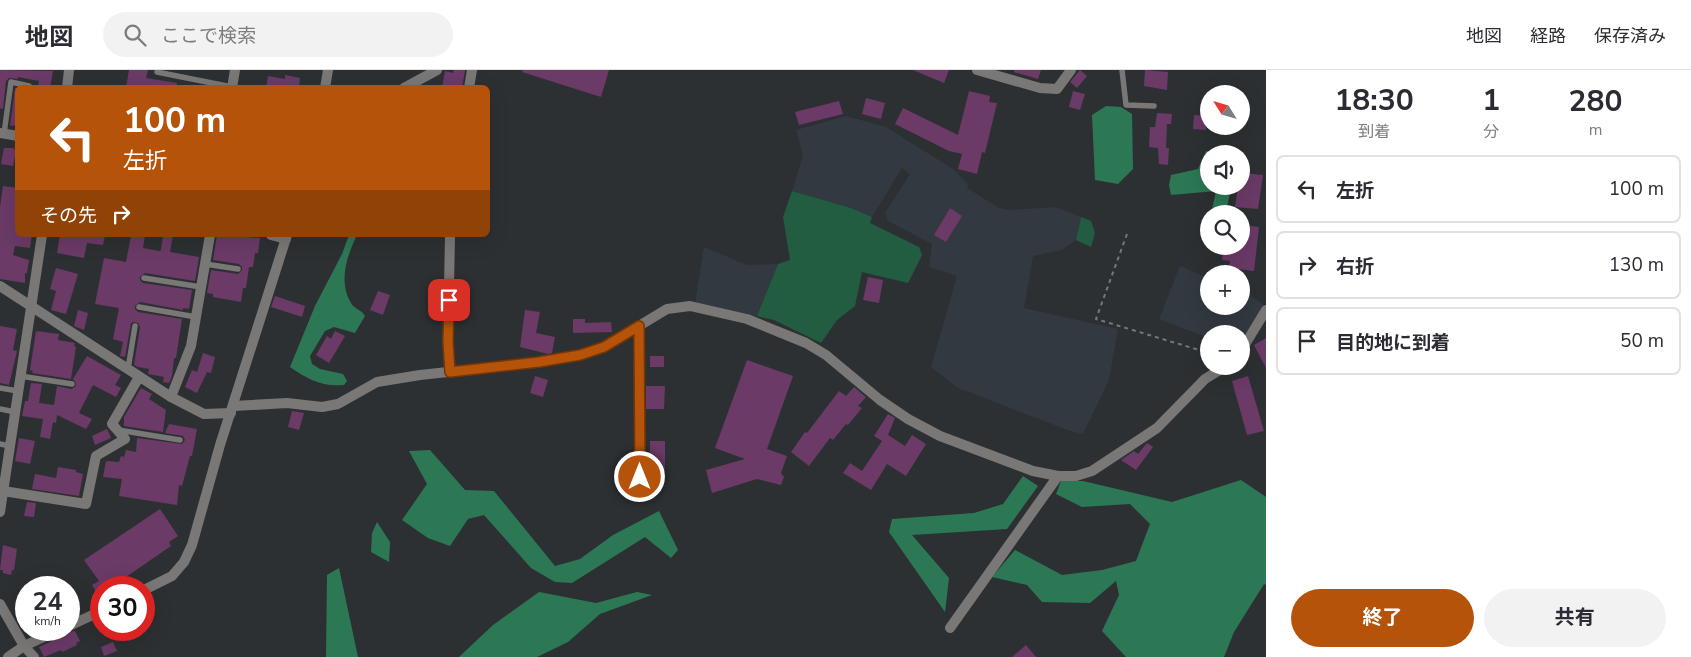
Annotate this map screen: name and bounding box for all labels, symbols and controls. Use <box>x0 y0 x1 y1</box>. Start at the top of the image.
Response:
search box <box>103 12 453 57</box>
text: 地図 <box>25 21 73 53</box>
icon: search <box>121 21 149 49</box>
text: ここで検索 <box>161 23 256 49</box>
text: 地図 <box>1466 24 1502 48</box>
text: 経路 <box>1530 24 1566 48</box>
text: 保存済み <box>1594 24 1666 48</box>
text: 18:30 <box>1334 80 1414 121</box>
text: 1 <box>1482 80 1500 121</box>
text: 280 <box>1569 81 1623 122</box>
north arrow <box>1200 85 1250 135</box>
map controls <box>1200 85 1250 375</box>
text: 100 m <box>123 97 226 144</box>
icon: left <box>40 105 105 170</box>
text: m <box>1589 119 1602 141</box>
text: 到着 <box>1358 121 1390 143</box>
text: 分 <box>1483 121 1499 143</box>
button: sound <box>1200 145 1250 195</box>
text: 左折 <box>123 146 167 176</box>
icon: left <box>1293 175 1321 203</box>
text: 100 m <box>1609 176 1664 202</box>
text: 左折 <box>1336 178 1374 204</box>
icon: right <box>107 200 135 228</box>
text: その先 <box>40 203 97 229</box>
button: search <box>1200 205 1250 255</box>
icon: right <box>1293 251 1321 279</box>
text: 130 m <box>1609 252 1664 278</box>
text: 右折 <box>1336 254 1374 280</box>
button: + <box>1200 265 1250 315</box>
pin <box>428 279 470 321</box>
icon: arrive <box>435 286 463 314</box>
button: − <box>1200 325 1250 375</box>
icon: arrive <box>1293 327 1321 355</box>
text: 50 m <box>1620 328 1664 354</box>
text: 目的地に到着 <box>1336 330 1450 356</box>
position arrow <box>613 450 665 502</box>
speed limit sign: 30 <box>90 576 155 641</box>
text: 24 <box>32 585 63 619</box>
button: 終了 <box>1291 589 1474 647</box>
button: 共有 <box>1484 589 1666 647</box>
text: km/h <box>34 613 61 629</box>

